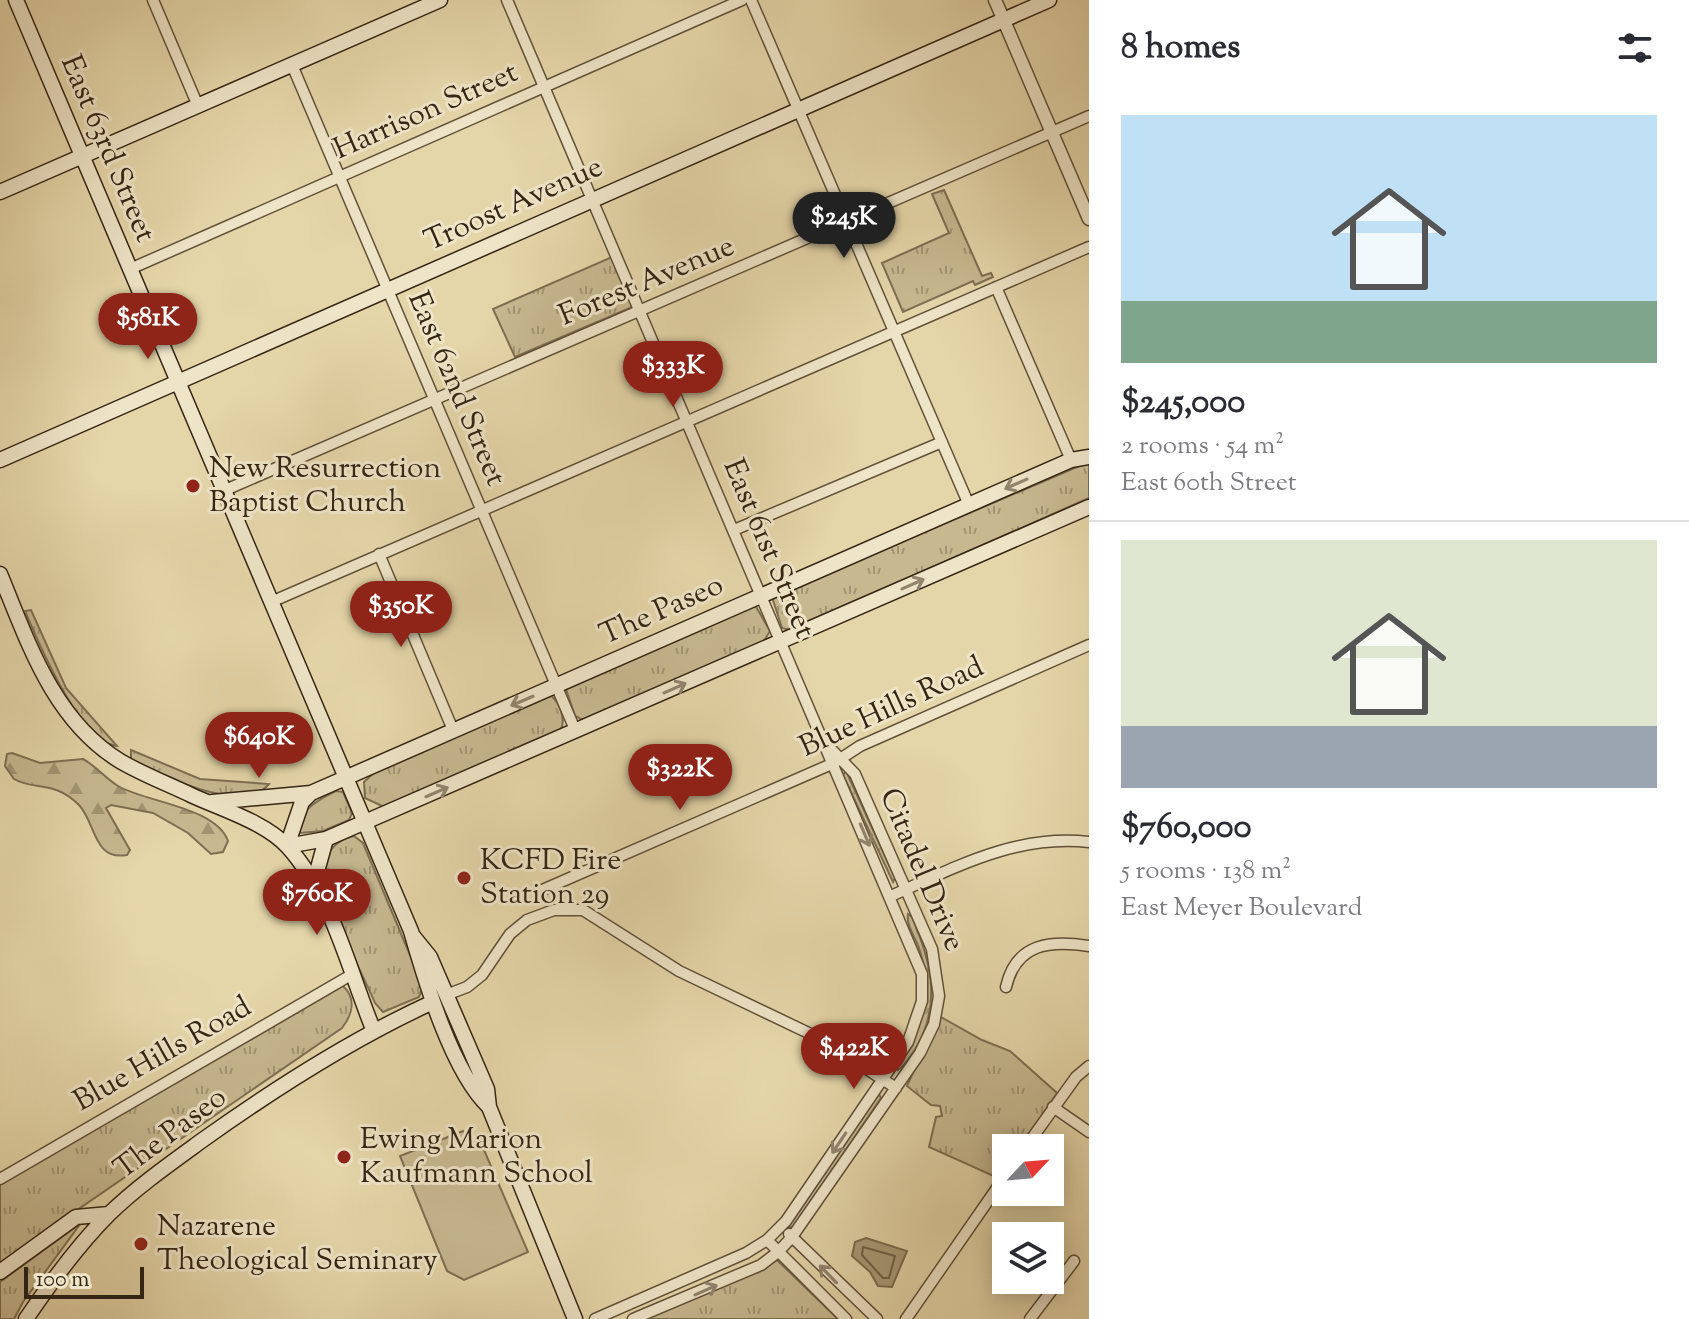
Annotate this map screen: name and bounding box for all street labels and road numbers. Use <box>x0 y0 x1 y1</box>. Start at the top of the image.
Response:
street label: East 63rd Street <box>48 49 166 249</box>
street label: Harrison Street <box>327 52 525 172</box>
street label: Troost Avenue <box>418 146 610 264</box>
street label: Forest Avenue <box>553 226 741 338</box>
street label: East 62nd Street <box>396 285 516 493</box>
street label: East 61st Street <box>711 453 825 645</box>
street label: The Paseo <box>593 565 731 657</box>
street label: Blue Hills Road <box>793 646 991 770</box>
street label: Citadel Drive <box>867 782 975 958</box>
street label: Blue Hills Road <box>66 987 260 1123</box>
street label: The Paseo <box>106 1077 236 1191</box>

